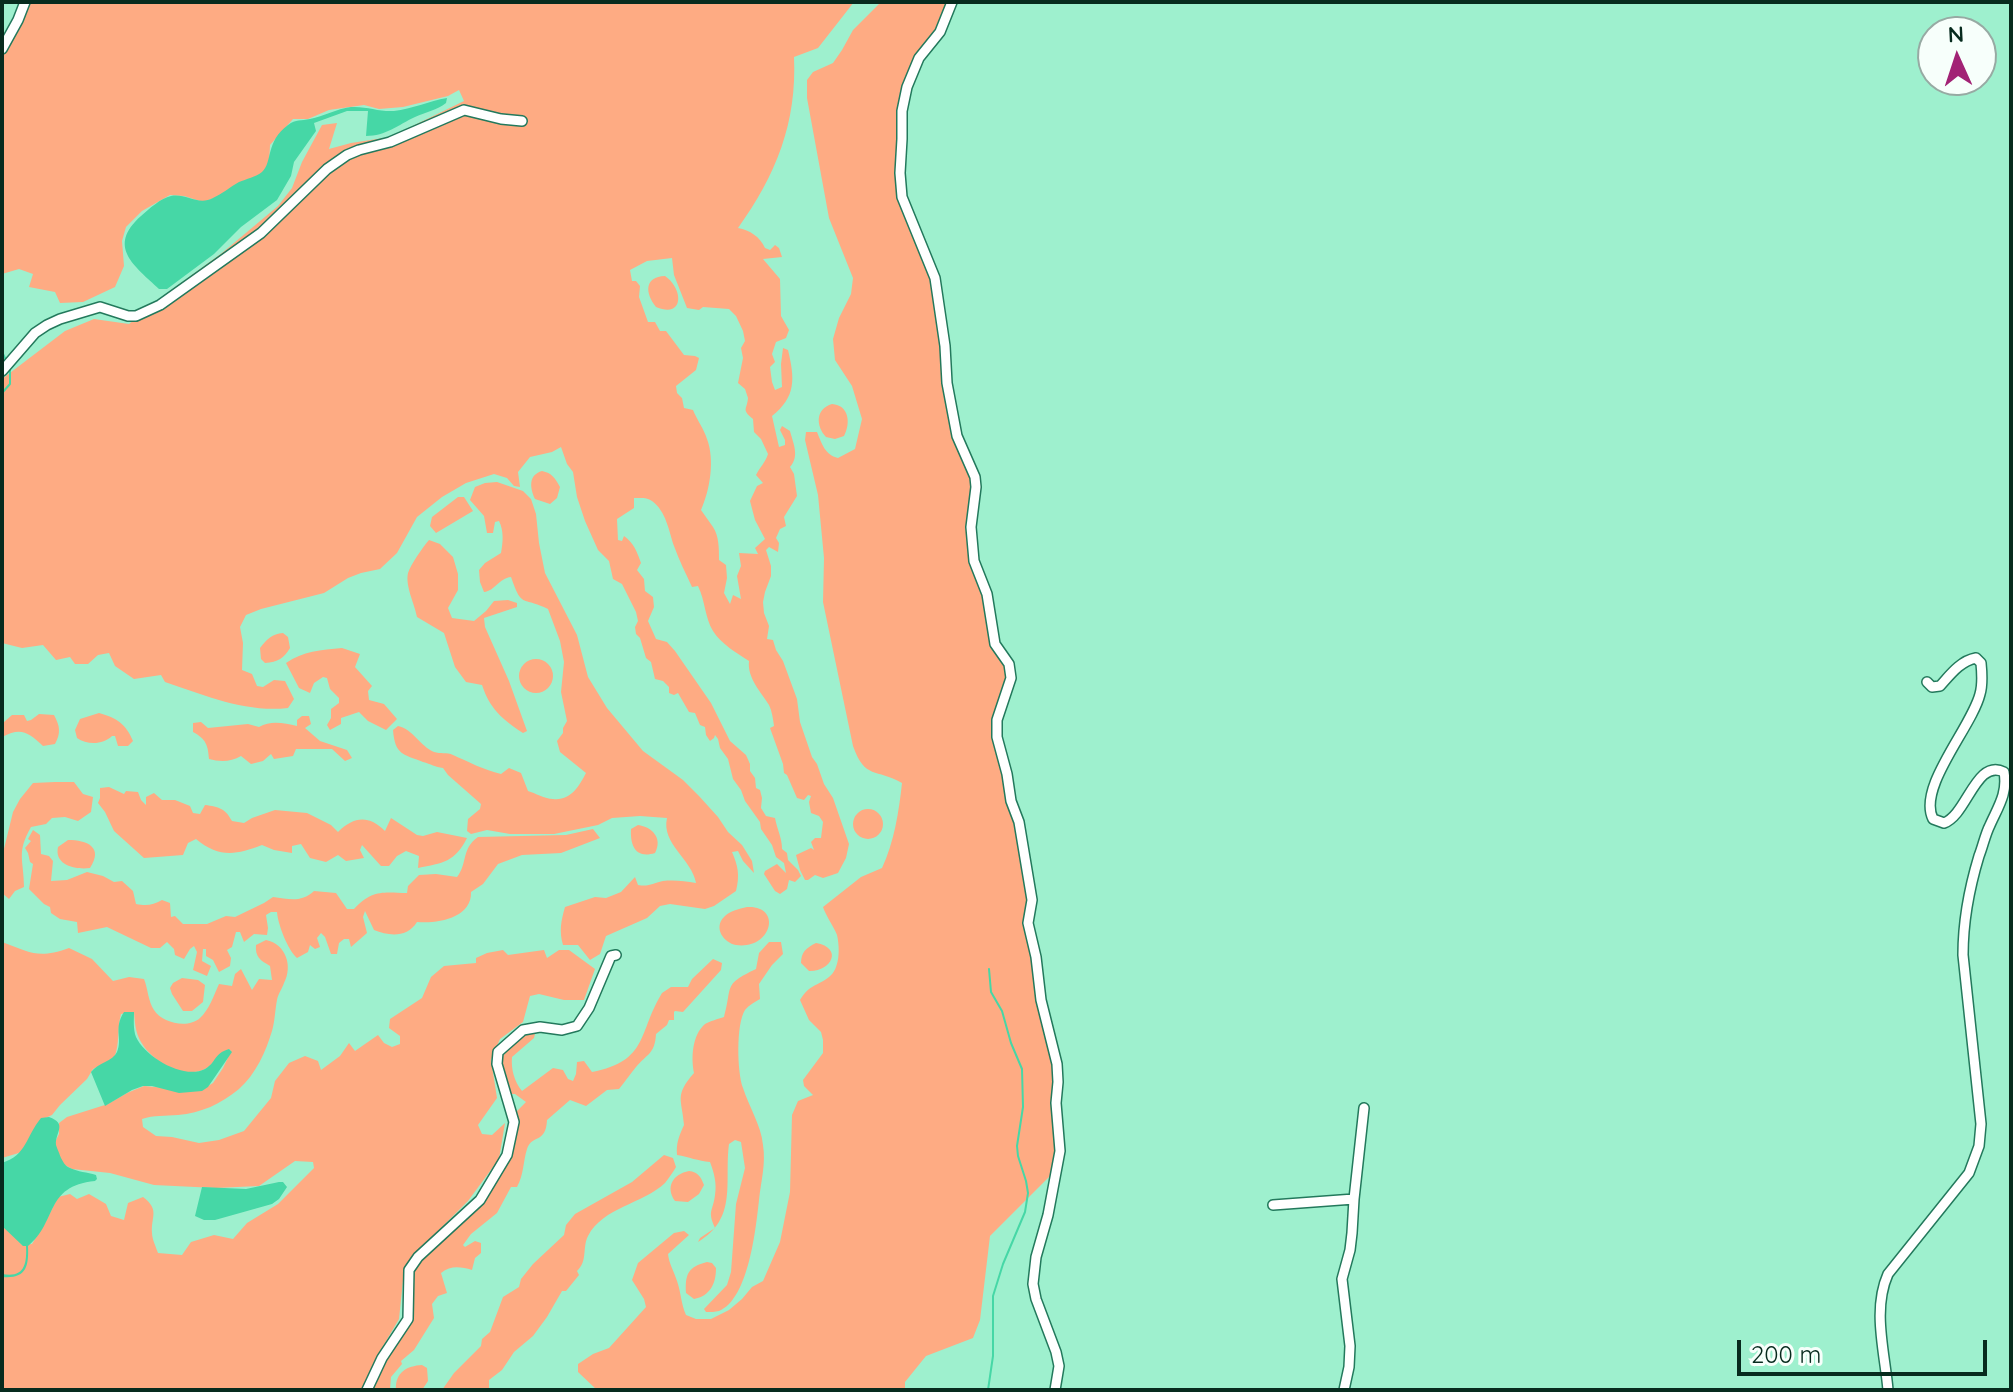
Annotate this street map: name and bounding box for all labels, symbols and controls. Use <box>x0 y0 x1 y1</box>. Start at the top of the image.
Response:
north arrow <box>1917 16 1997 96</box>
text: N <box>1947 20 1965 48</box>
scale bar <box>1741 1324 1991 1374</box>
text: 200 m <box>1751 1339 1821 1369</box>

